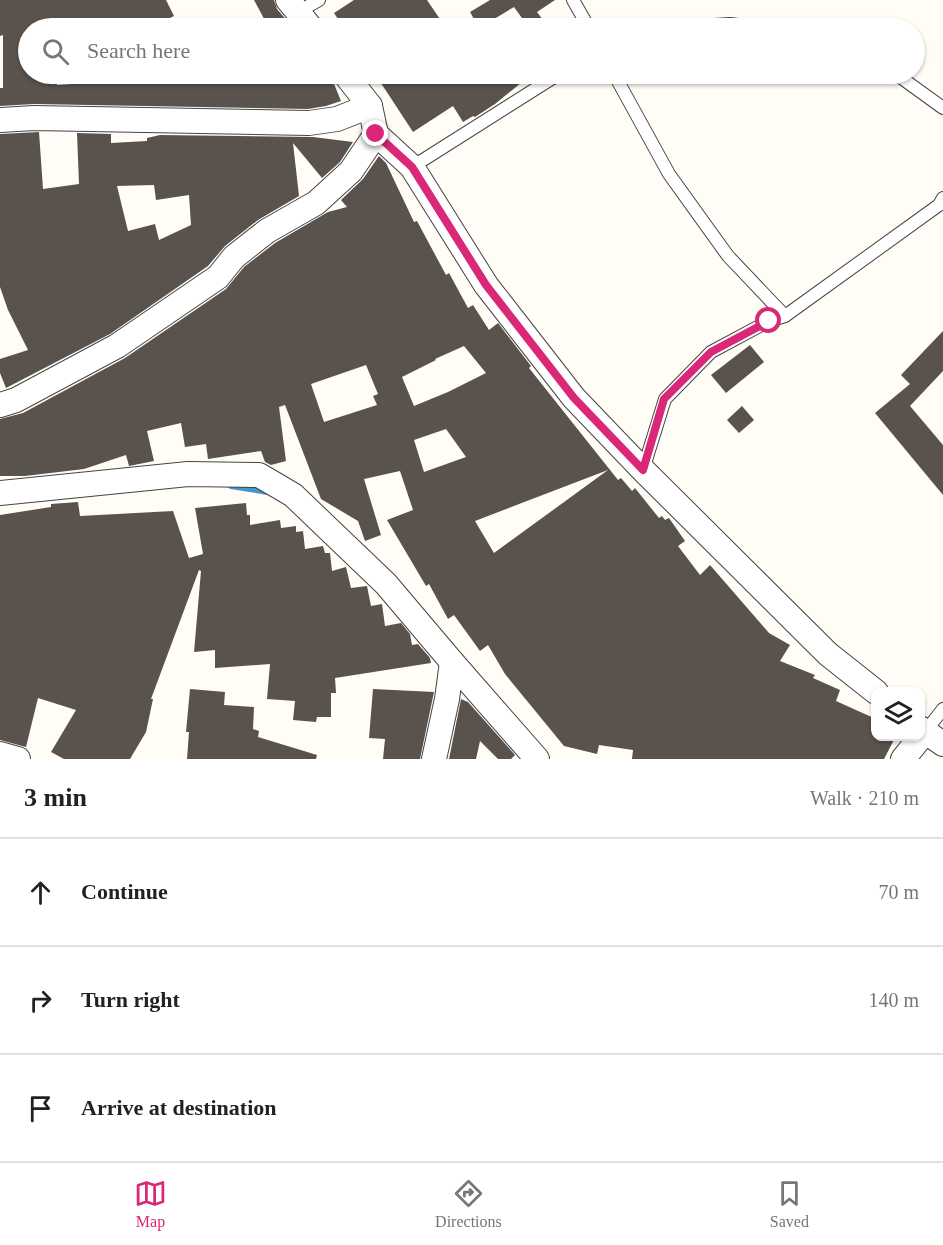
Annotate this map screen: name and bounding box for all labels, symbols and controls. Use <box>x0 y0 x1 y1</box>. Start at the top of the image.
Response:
search box <box>18 18 925 84</box>
icon: search <box>39 35 72 68</box>
text: Search here <box>87 38 190 63</box>
route end <box>362 120 388 146</box>
route start <box>755 307 781 333</box>
map controls <box>871 687 925 741</box>
button: layers <box>871 687 925 741</box>
text: 3 min <box>24 783 87 812</box>
text: Walk · 210 m <box>810 787 919 809</box>
icon: ahead <box>24 876 57 909</box>
text: Continue <box>81 879 168 904</box>
text: 70 m <box>878 881 919 903</box>
icon: right <box>24 984 57 1017</box>
text: Turn right <box>81 987 180 1012</box>
text: 140 m <box>868 989 919 1011</box>
icon: arrive <box>24 1092 57 1125</box>
text: Arrive at destination <box>81 1095 277 1120</box>
tab: Map <box>134 1177 167 1231</box>
tab: Directions <box>435 1177 502 1231</box>
tab: Saved <box>770 1177 809 1231</box>

